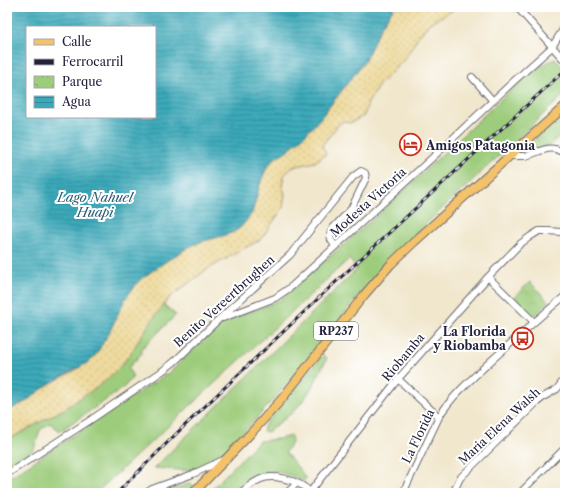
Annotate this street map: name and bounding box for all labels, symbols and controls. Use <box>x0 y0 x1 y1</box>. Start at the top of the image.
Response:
legend <box>26 26 156 118</box>
text: Calle <box>62 34 92 49</box>
text: Ferrocarril <box>62 54 124 69</box>
text: Parque <box>62 74 103 89</box>
text: Agua <box>61 94 92 109</box>
hotel icon: Amigos Patagonia <box>397 132 423 158</box>
place label: Amigos Patagonia <box>425 138 536 153</box>
street label: Modesta Victoria <box>327 164 409 240</box>
water label: Lago Nahuel Huapi <box>56 189 135 220</box>
street label: Benito Vereertbrughen <box>171 252 278 350</box>
road number: RP237 <box>314 322 358 340</box>
place label: La Florida y Riobamba <box>432 324 507 353</box>
bus stop icon: La Florida y Riobamba <box>509 325 535 351</box>
street label: Riobamba <box>379 329 428 384</box>
street label: Maria Elena Walsh <box>455 384 543 468</box>
street label: La Florida <box>398 406 438 465</box>

